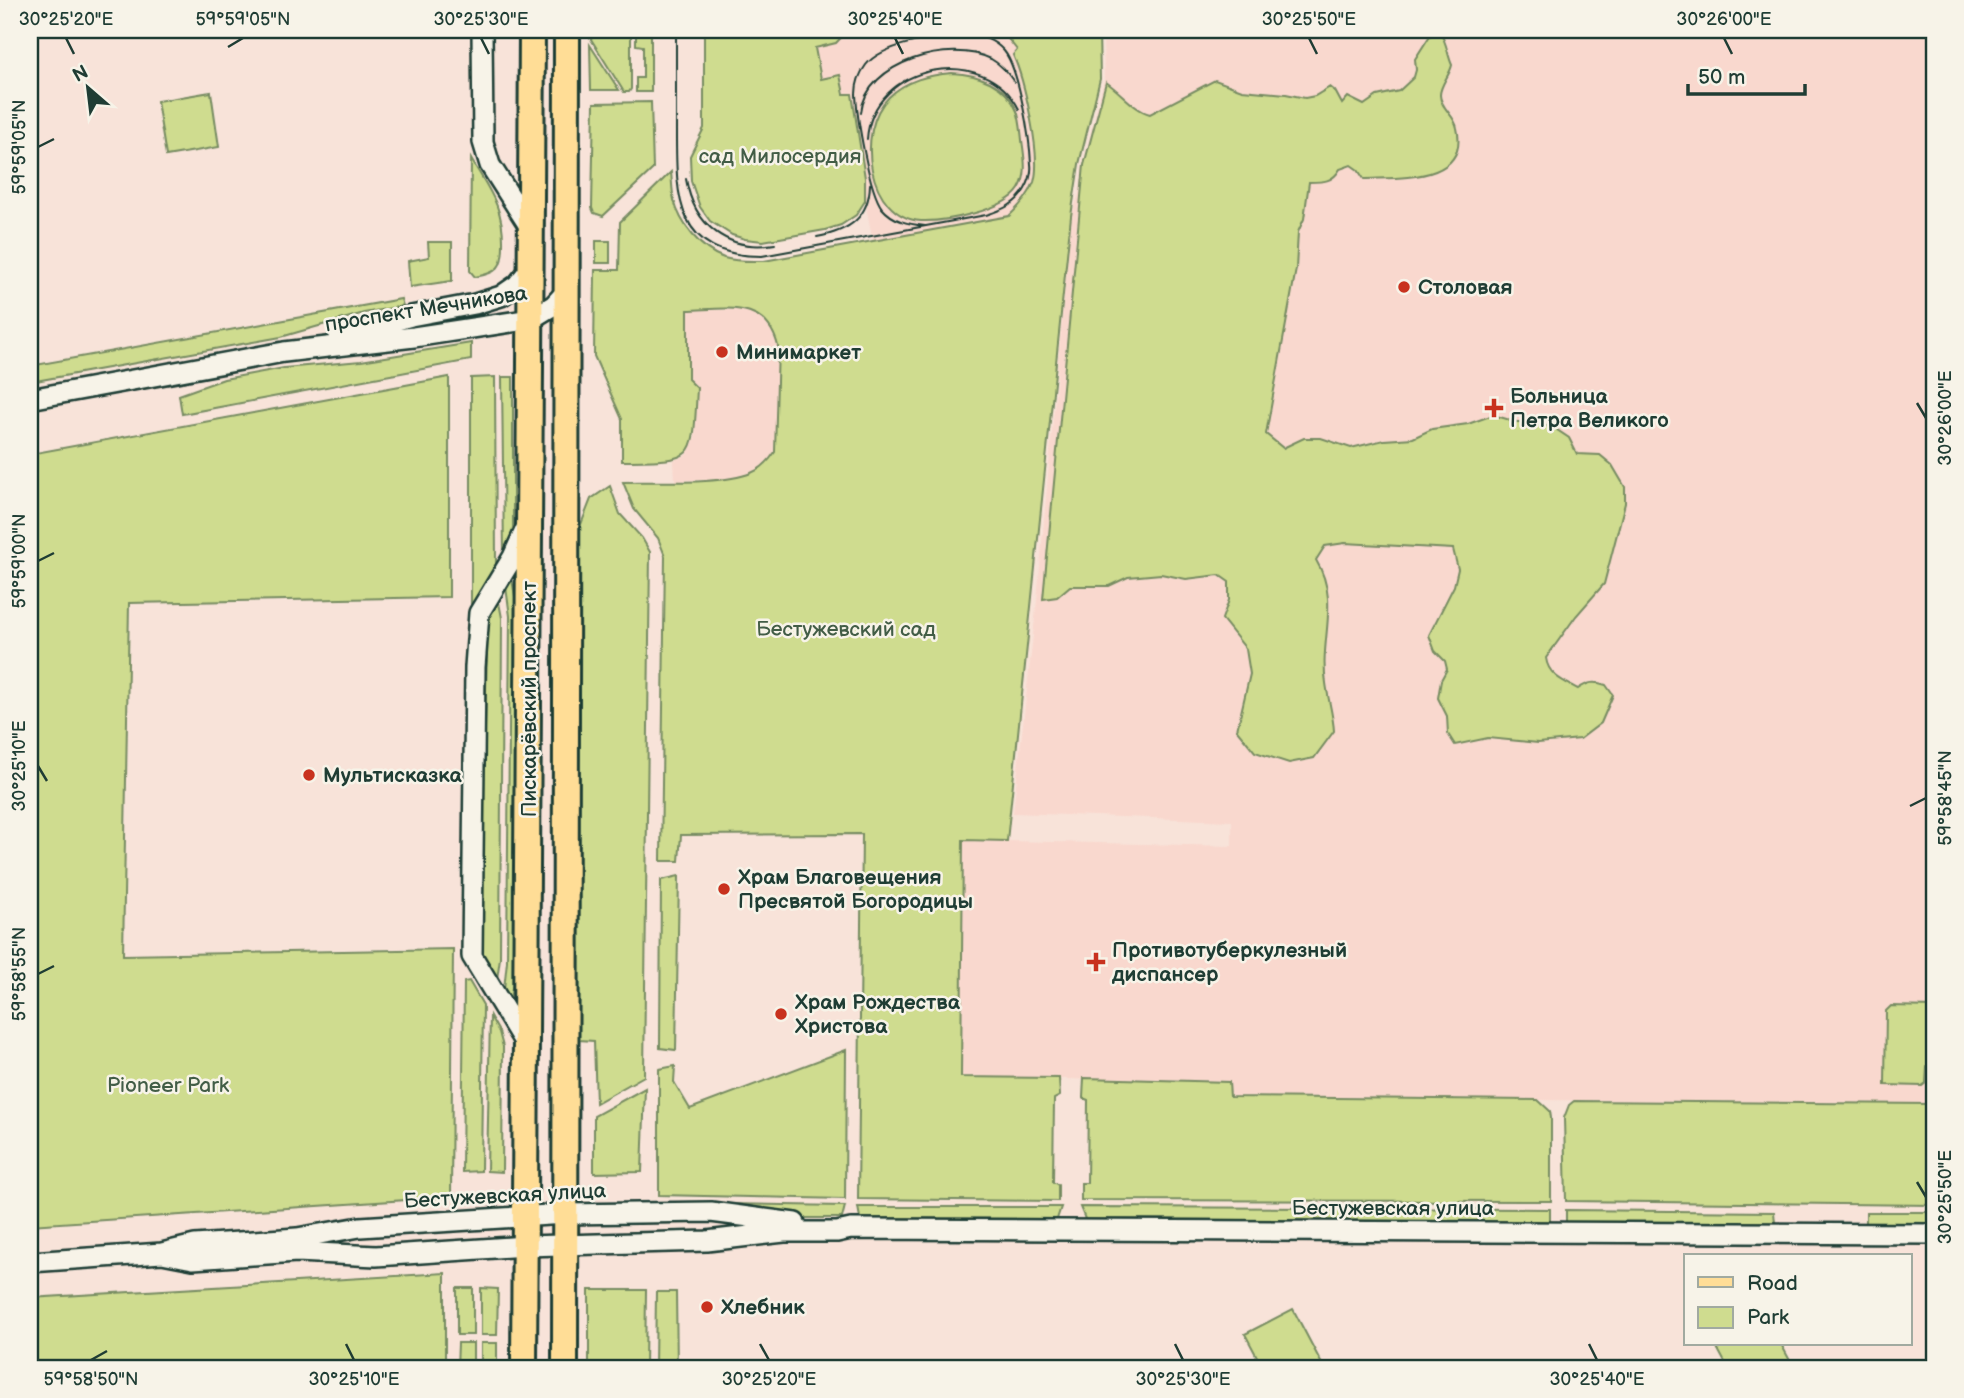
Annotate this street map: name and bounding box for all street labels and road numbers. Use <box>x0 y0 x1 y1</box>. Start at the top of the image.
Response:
street label: проспект Мечникова <box>323 281 530 337</box>
street label: Пискарёвский проспект <box>517 581 542 817</box>
street label: Бестужевская улица <box>403 1178 607 1214</box>
street label: Бестужевская улица <box>1292 1196 1495 1221</box>

